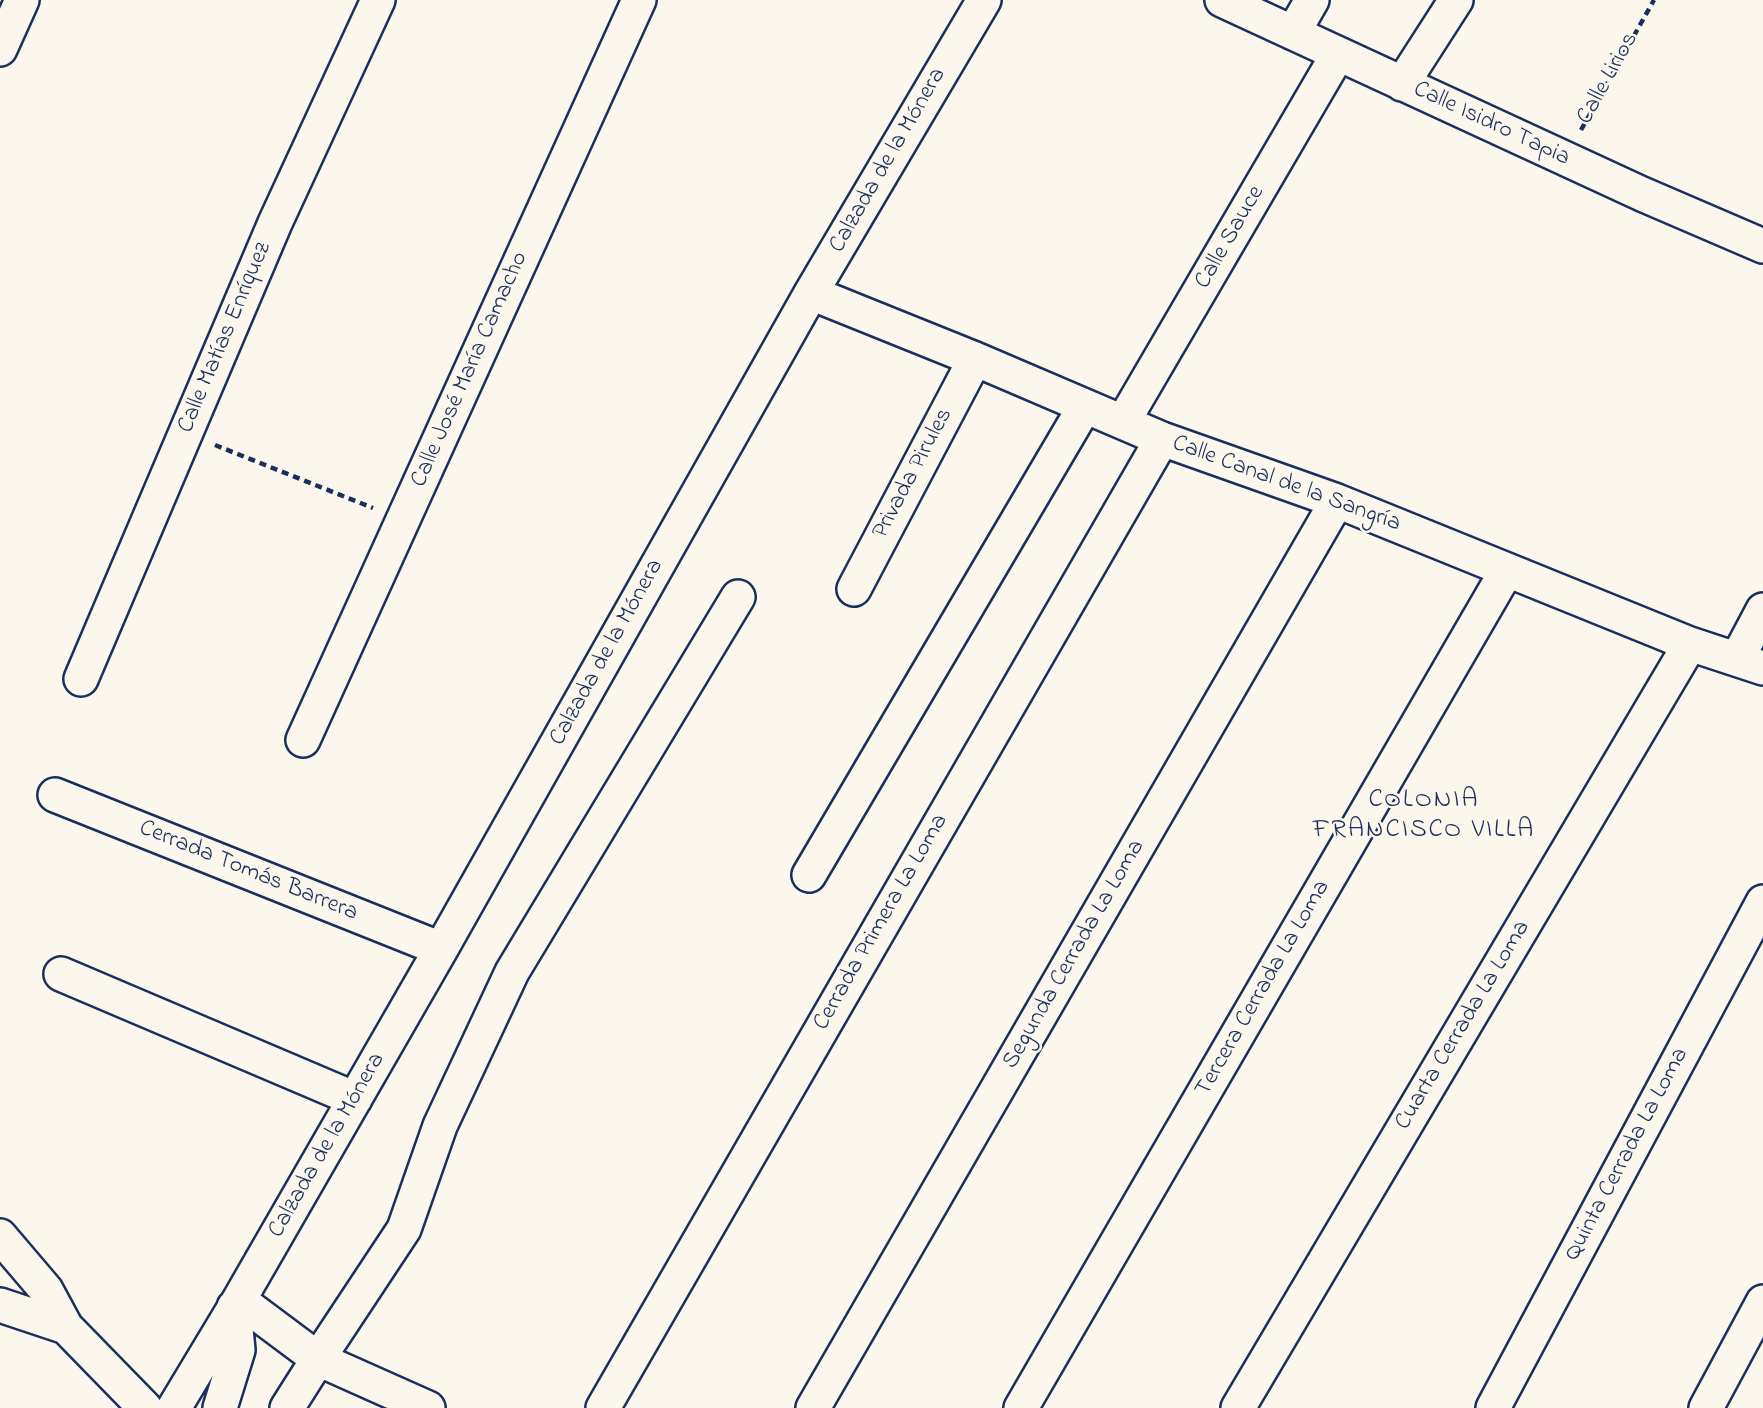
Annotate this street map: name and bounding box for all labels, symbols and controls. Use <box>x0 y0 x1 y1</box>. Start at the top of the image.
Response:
street label: Calle Lirios <box>1572 28 1646 130</box>
street label: Calzada de la Mónera <box>824 63 954 259</box>
street label: Calle Isidro Tapia <box>1408 76 1574 174</box>
street label: Calle Sauce <box>1190 181 1272 295</box>
street label: Calle Matías Enríquez <box>173 238 279 438</box>
street label: Calle José María Camacho <box>406 248 536 492</box>
street label: Privada Pirules <box>868 404 960 544</box>
street label: Calle Canal de la Sangría <box>1168 430 1404 540</box>
street label: Calzada de la Mónera <box>545 555 671 751</box>
district label: COLONIA FRANCISCO VILLA <box>1315 786 1533 848</box>
street label: Cerrada Primera La Loma <box>808 810 956 1036</box>
street label: Cerrada Tomás Barrera <box>134 815 362 929</box>
street label: Segunda Cerrada La Loma <box>998 835 1152 1075</box>
street label: Tercera Cerrada La Loma <box>1190 876 1338 1102</box>
street label: Cuarta Cerrada La Loma <box>1390 916 1538 1136</box>
street label: Quinta Cerrada La Loma <box>1560 1043 1696 1267</box>
street label: Calzada de la Mónera <box>263 1048 393 1244</box>

